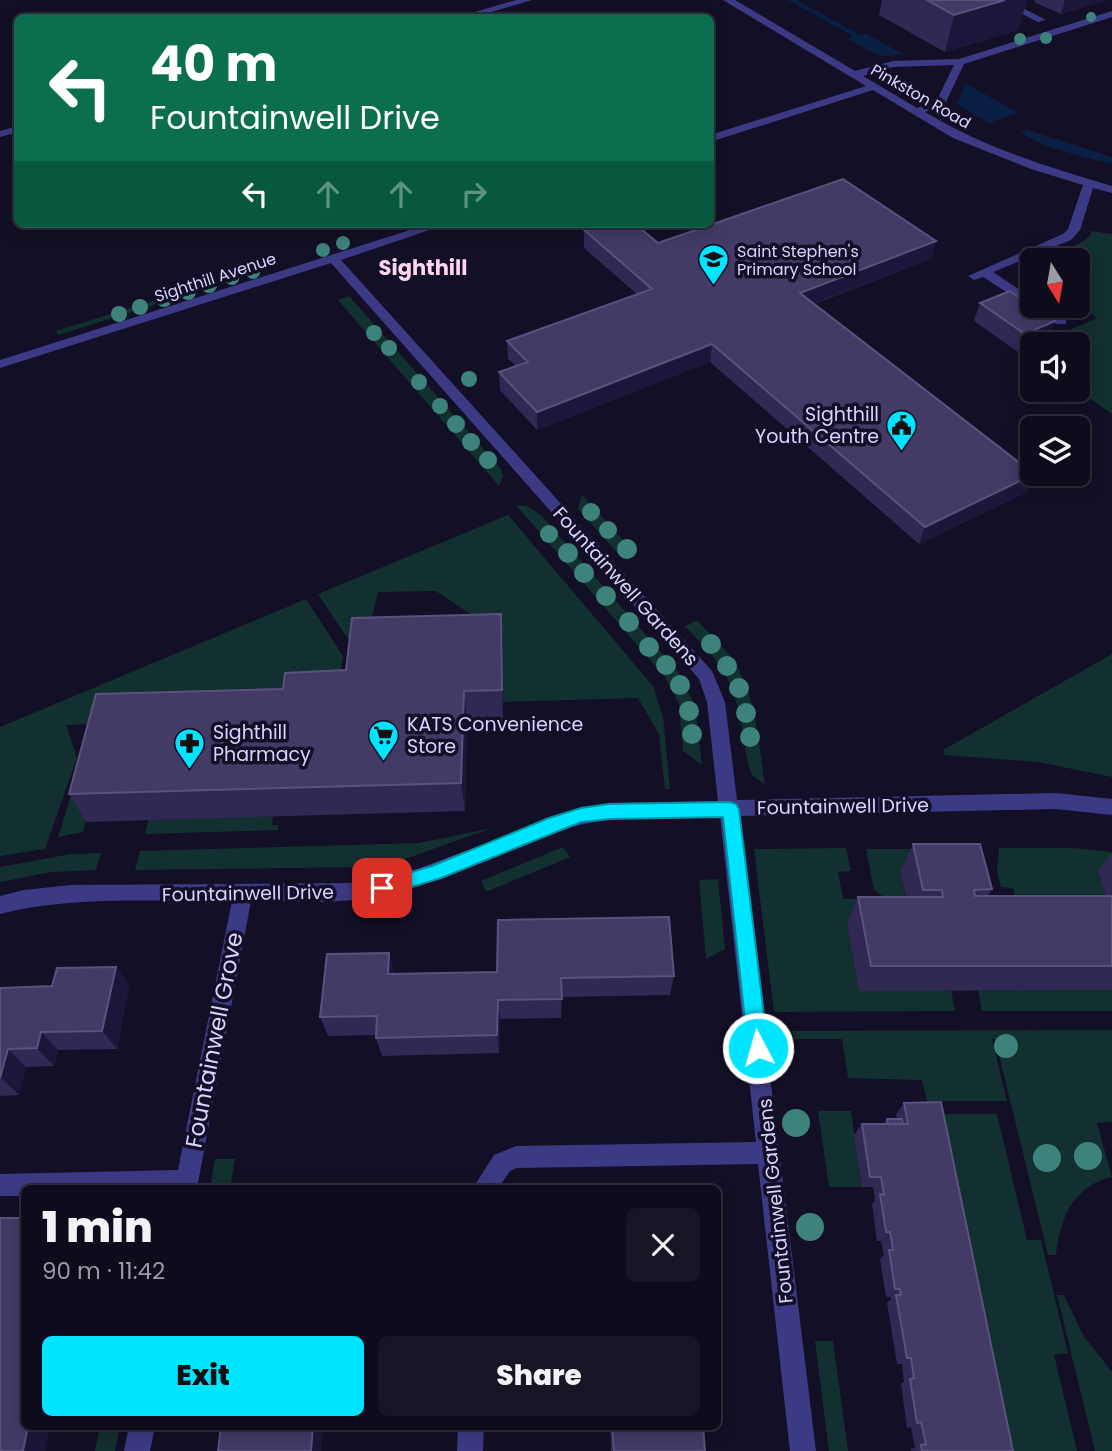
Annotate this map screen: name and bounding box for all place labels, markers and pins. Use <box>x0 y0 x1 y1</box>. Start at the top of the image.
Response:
place label: Saint Stephen's Primary School <box>737 240 859 281</box>
school or university icon: Saint Stephen's Primary School <box>697 243 731 287</box>
place label: Sighthill Youth Centre <box>755 401 879 450</box>
public building icon: Sighthill Youth Centre <box>885 408 919 452</box>
place label: KATS Convenience Store <box>407 711 583 760</box>
supermarket icon: KATS Convenience Store <box>367 718 401 762</box>
place label: Sighthill Pharmacy <box>213 719 311 768</box>
pharmacy icon: Sighthill Pharmacy <box>173 726 207 770</box>
pin <box>352 858 412 918</box>

